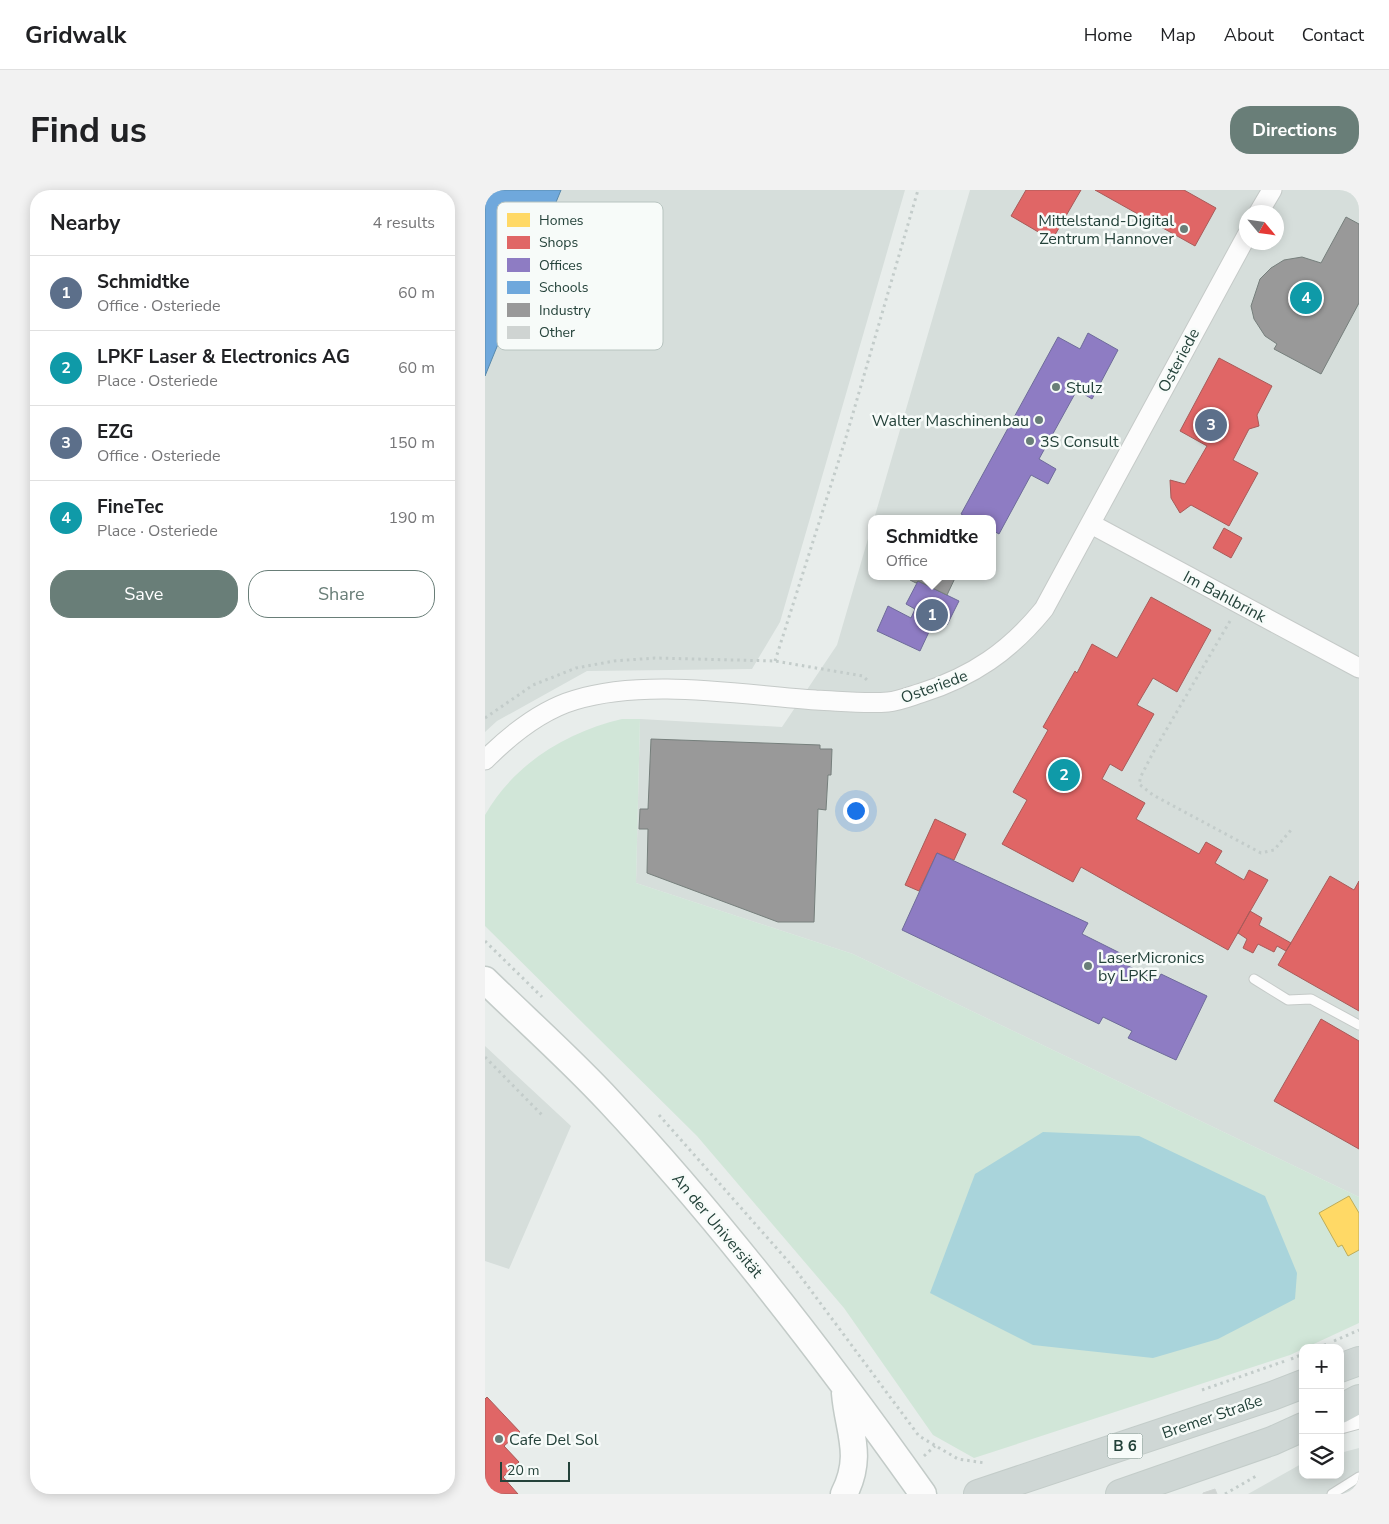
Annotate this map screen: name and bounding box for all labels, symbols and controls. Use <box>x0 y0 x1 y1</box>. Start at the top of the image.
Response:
text: Gridwalk <box>25 19 126 51</box>
text: Home <box>1084 23 1132 47</box>
text: Map <box>1160 23 1196 47</box>
text: About <box>1224 23 1274 47</box>
text: Contact <box>1302 23 1364 47</box>
button: Directions <box>1230 106 1359 154</box>
text: Find us <box>30 107 147 154</box>
legend <box>497 202 663 350</box>
north arrow <box>1239 205 1284 250</box>
text: Nearby <box>50 209 120 237</box>
place label: Mittelstand-Digital Zentrum Hannover <box>1038 210 1174 250</box>
text: Homes <box>539 211 584 230</box>
text: 4 results <box>373 212 435 234</box>
marker: Mittelstand-Digital Zentrum Hannover <box>1178 223 1190 235</box>
text: Shops <box>539 233 579 252</box>
text: Offices <box>539 256 583 275</box>
text: Schmidtke <box>97 269 190 295</box>
text: Schools <box>539 278 589 297</box>
pin: 4 <box>1290 279 1322 317</box>
text: 1 <box>61 282 71 304</box>
text: 60 m <box>398 282 435 304</box>
text: Office · Osteriede <box>97 295 221 317</box>
text: Industry <box>539 301 592 320</box>
text: Other <box>539 323 575 342</box>
street label: Osteriede <box>1153 325 1205 396</box>
text: LPKF Laser & Electronics AG <box>97 344 350 370</box>
text: 2 <box>61 357 71 379</box>
text: 60 m <box>398 357 435 379</box>
text: Place · Osteriede <box>97 370 218 392</box>
place label: Stulz <box>1066 377 1103 399</box>
marker: Stulz <box>1050 381 1062 393</box>
pin: 3 <box>1195 406 1227 444</box>
place label: Walter Maschinenbau <box>872 410 1029 432</box>
marker: Walter Maschinenbau <box>1033 414 1045 426</box>
text: EZG <box>97 419 134 445</box>
place label: 3S Consult <box>1040 431 1119 453</box>
text: 3 <box>61 432 71 454</box>
text: 150 m <box>388 432 435 454</box>
marker: 3S Consult <box>1024 435 1036 447</box>
text: Office · Osteriede <box>97 445 221 467</box>
text: FineTec <box>97 494 164 520</box>
text: 4 <box>61 507 71 529</box>
text: 190 m <box>388 507 435 529</box>
popup <box>868 515 996 580</box>
text: Place · Osteriede <box>97 520 218 542</box>
text: Schmidtke <box>886 524 978 550</box>
text: Office <box>886 550 928 572</box>
street label: Im Bahlbrink <box>1179 566 1271 628</box>
button: Save <box>50 570 238 618</box>
button: Share <box>248 570 435 618</box>
pin: 1 <box>916 596 948 634</box>
street label: Osteriede <box>898 665 971 709</box>
pin: 2 <box>1048 756 1080 794</box>
your location <box>843 798 869 824</box>
place label: LaserMicronics by LPKF <box>1098 947 1204 987</box>
marker: LaserMicronics by LPKF <box>1082 960 1094 972</box>
street label: An der Universität <box>667 1169 768 1283</box>
map controls <box>1299 1344 1344 1479</box>
button: + <box>1299 1344 1344 1389</box>
street label: Bremer Straße <box>1159 1389 1266 1444</box>
button: − <box>1299 1389 1344 1434</box>
place label: Cafe Del Sol <box>509 1429 599 1451</box>
marker: Cafe Del Sol <box>493 1433 505 1445</box>
road number: B 6 <box>1107 1434 1143 1458</box>
button: layers <box>1299 1434 1344 1479</box>
scale bar <box>500 1459 570 1482</box>
text: 20 m <box>507 1461 539 1480</box>

